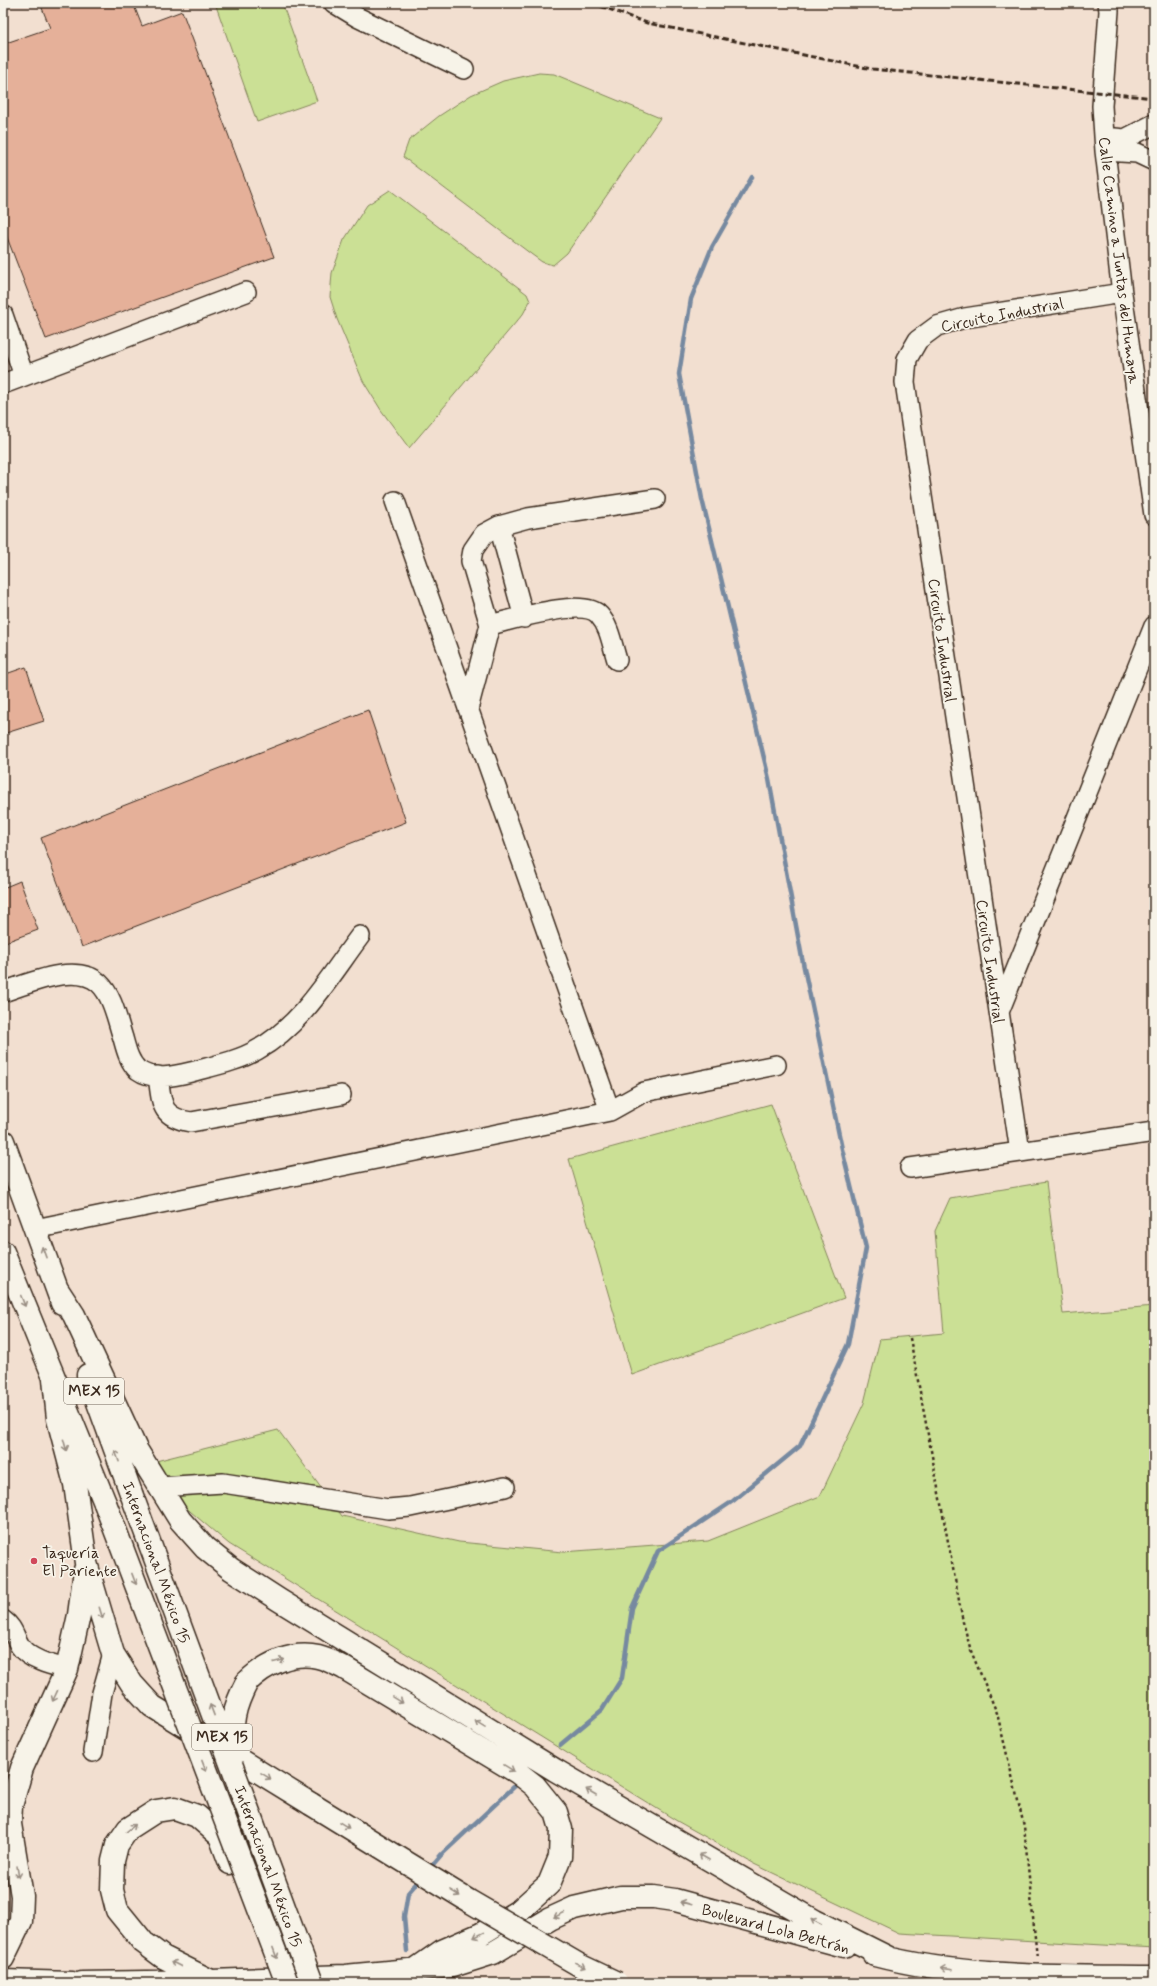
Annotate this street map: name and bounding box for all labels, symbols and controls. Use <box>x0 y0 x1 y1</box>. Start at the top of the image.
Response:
street label: Calle Camino a Juntas del Humaya <box>1093 136 1144 385</box>
street label: Circuito Industrial <box>939 293 1066 338</box>
street label: Circuito Industrial <box>922 577 961 703</box>
street label: Circuito Industrial <box>970 898 1009 1024</box>
one-way arrow <box>39 1247 47 1259</box>
one-way arrow <box>19 1294 27 1306</box>
road number: MEX 15 <box>64 1378 124 1404</box>
one-way arrow <box>61 1438 69 1451</box>
one-way arrow <box>113 1450 121 1462</box>
street label: Internacional México 15 <box>117 1479 195 1646</box>
place label: Taquería El Pariente <box>42 1543 117 1582</box>
marker: Taquería El Pariente <box>29 1556 39 1566</box>
one-way arrow <box>130 1572 138 1584</box>
one-way arrow <box>98 1606 105 1619</box>
one-way arrow <box>273 1657 286 1664</box>
one-way arrow <box>51 1689 58 1701</box>
one-way arrow <box>392 1697 404 1705</box>
one-way arrow <box>207 1704 215 1716</box>
one-way arrow <box>474 1720 486 1728</box>
road number: MEX 15 <box>192 1724 252 1750</box>
one-way arrow <box>201 1759 209 1771</box>
one-way arrow <box>503 1764 515 1772</box>
one-way arrow <box>260 1773 272 1781</box>
street label: Internacional México 15 <box>229 1783 307 1950</box>
one-way arrow <box>585 1787 597 1795</box>
one-way arrow <box>338 1821 350 1829</box>
one-way arrow <box>126 1824 136 1833</box>
one-way arrow <box>698 1852 710 1860</box>
one-way arrow <box>14 1865 22 1878</box>
one-way arrow <box>449 1889 461 1897</box>
one-way arrow <box>679 1899 692 1906</box>
street label: Boulevard Lola Beltrán <box>699 1900 852 1959</box>
one-way arrow <box>554 1912 566 1919</box>
one-way arrow <box>810 1918 822 1925</box>
one-way arrow <box>473 1932 485 1939</box>
one-way arrow <box>272 1946 279 1958</box>
one-way arrow <box>171 1959 183 1967</box>
one-way arrow <box>573 1962 585 1970</box>
one-way arrow <box>941 1965 954 1973</box>

